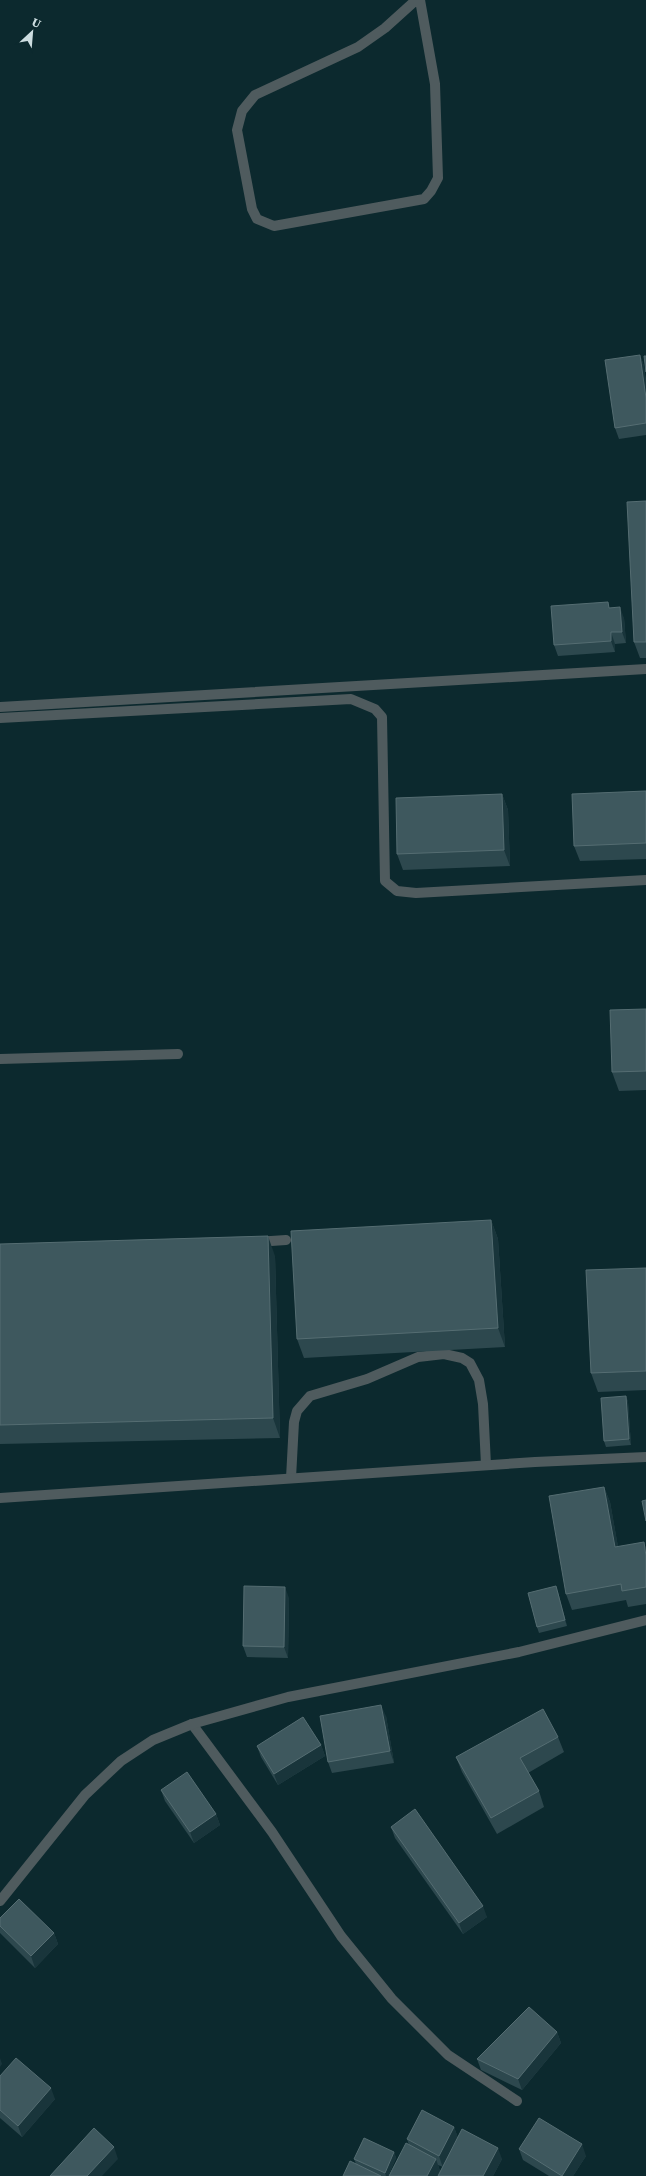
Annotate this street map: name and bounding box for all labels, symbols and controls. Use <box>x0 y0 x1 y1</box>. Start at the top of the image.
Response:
north arrow <box>12 12 52 52</box>
text: U <box>30 16 43 31</box>

